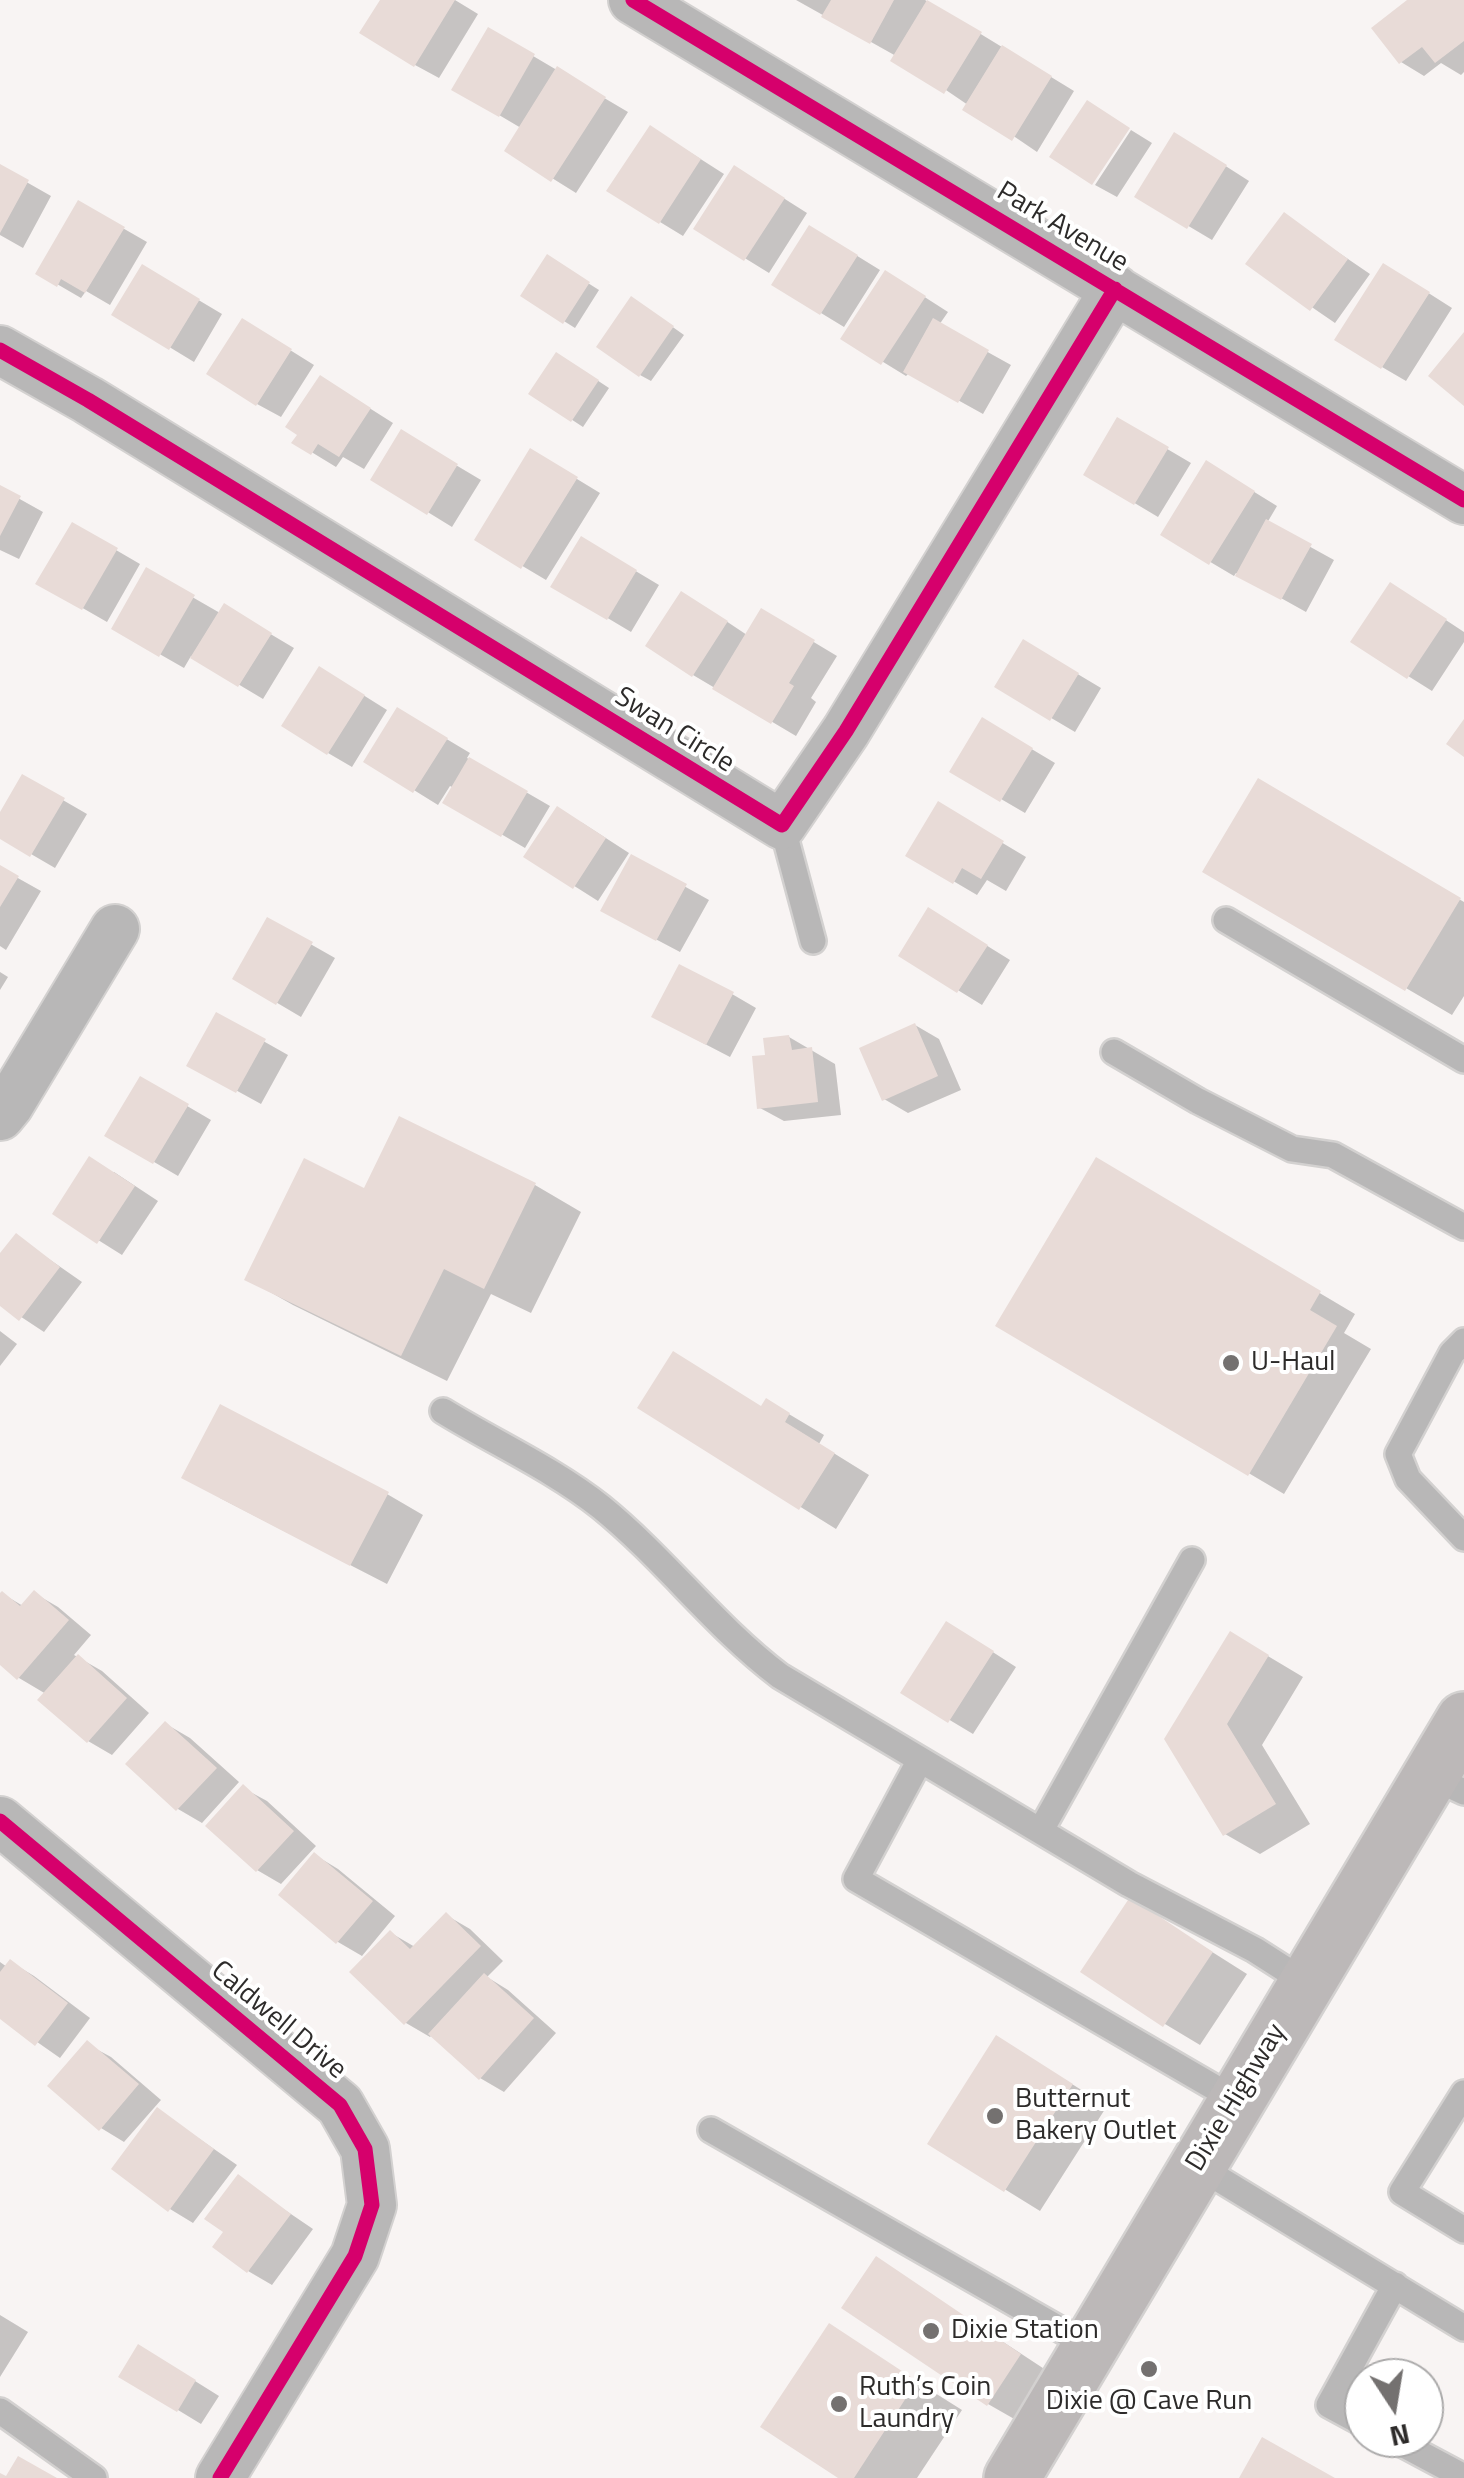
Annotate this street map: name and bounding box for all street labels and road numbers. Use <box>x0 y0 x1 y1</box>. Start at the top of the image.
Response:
street label: Park Avenue <box>990 176 1134 280</box>
street label: Swan Circle <box>608 681 740 781</box>
street label: Caldwell Drive <box>204 1955 352 2087</box>
street label: Dixie Highway <box>1180 2018 1294 2178</box>

